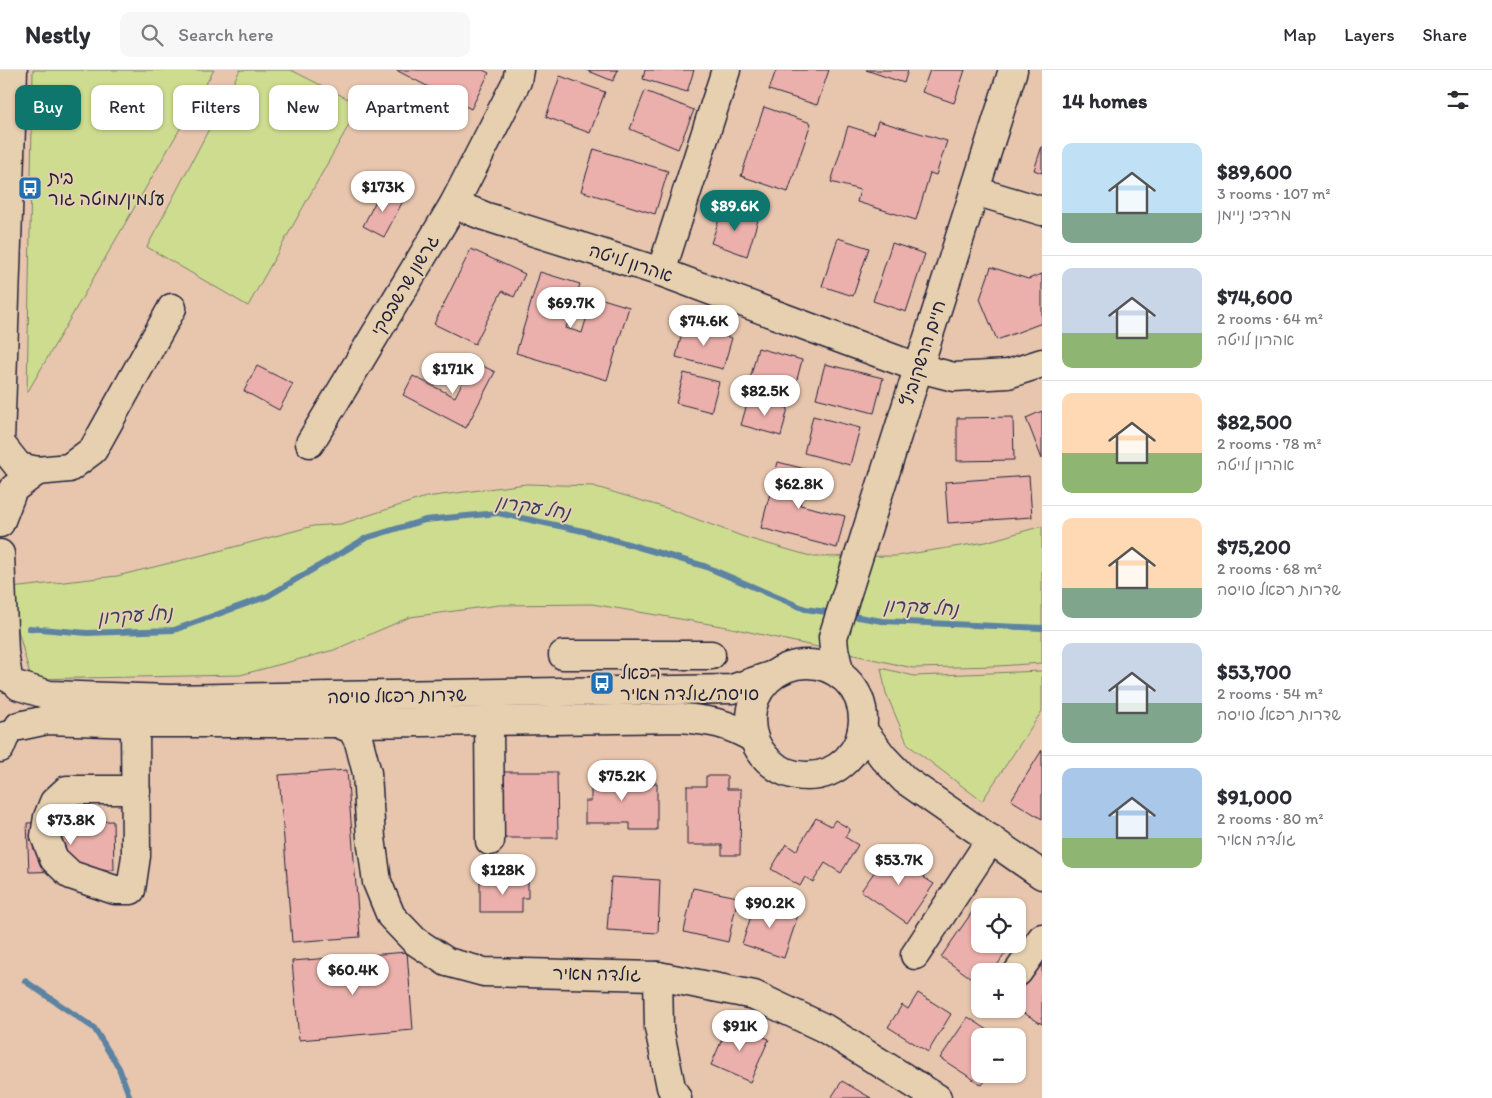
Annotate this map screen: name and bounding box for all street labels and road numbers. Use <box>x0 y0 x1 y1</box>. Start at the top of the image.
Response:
street label: גרשון שרשבסקי <box>366 230 444 340</box>
street label: אהרון לויטה <box>586 239 676 287</box>
street label: חיים הרשקוביץ <box>896 297 950 409</box>
street label: שדרות רפאל סויסה <box>327 684 467 708</box>
street label: גולדה מאיר <box>552 962 642 986</box>

